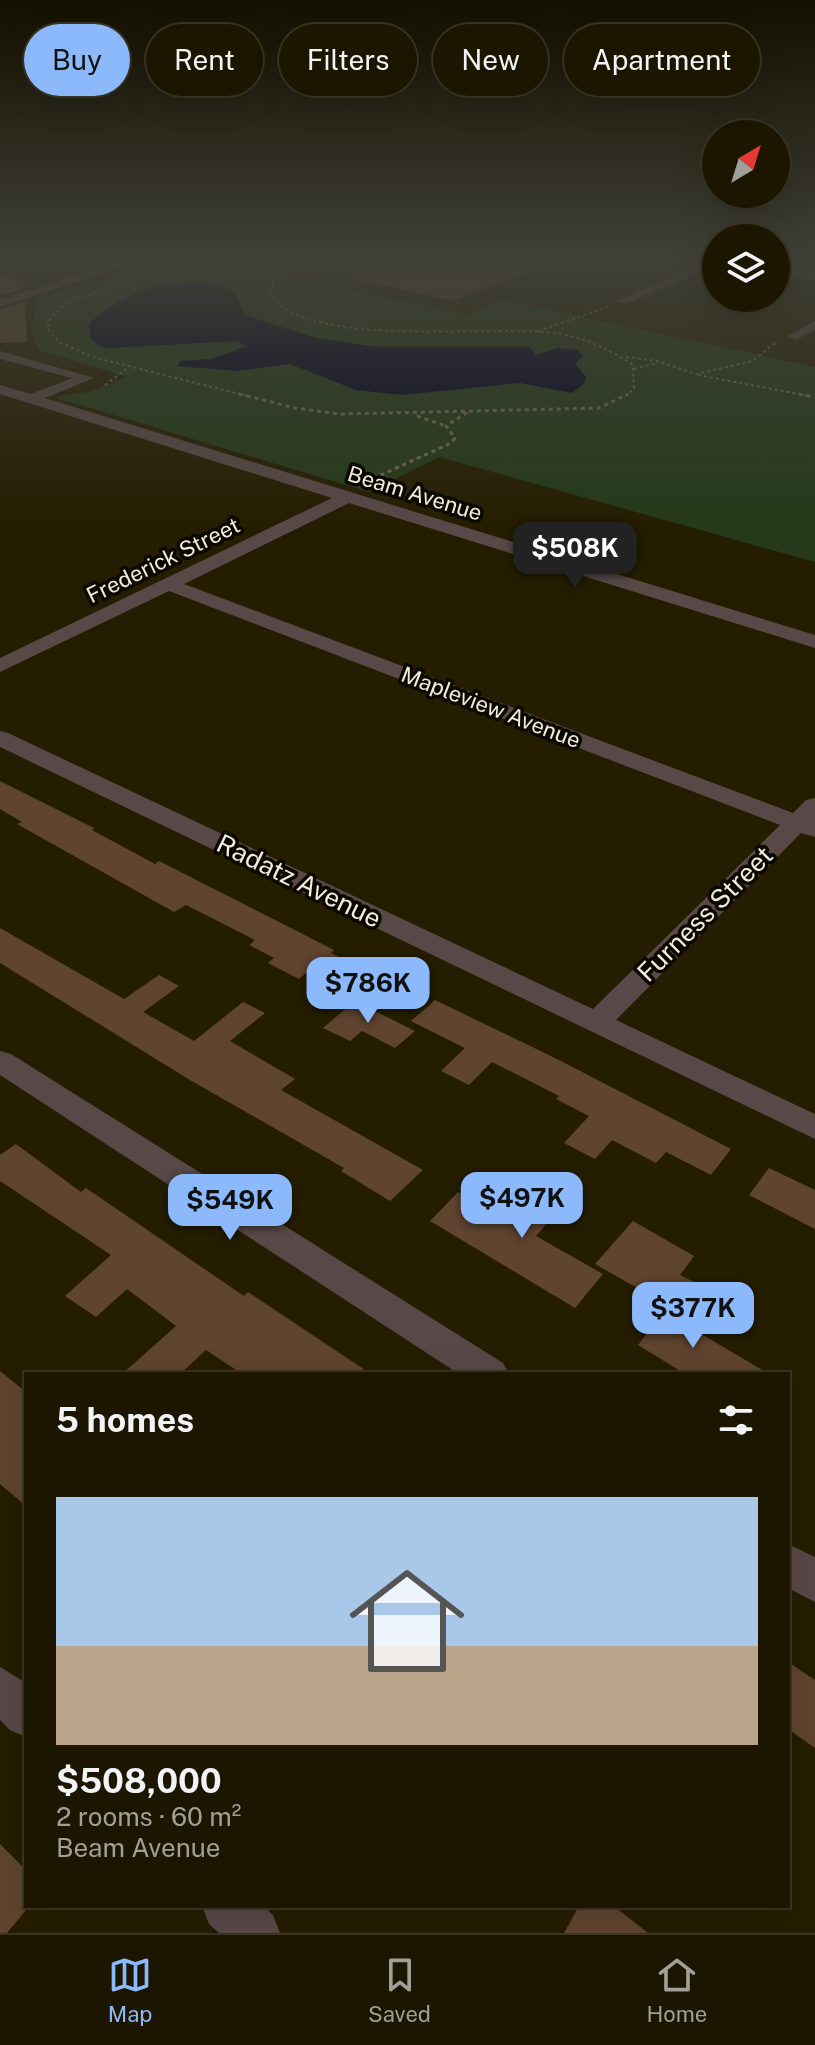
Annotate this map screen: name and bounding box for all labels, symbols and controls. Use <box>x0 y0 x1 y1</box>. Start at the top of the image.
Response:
chip: Buy <box>24 24 130 96</box>
chip: Rent <box>146 24 263 96</box>
chip: Filters <box>279 24 417 96</box>
chip: New <box>433 24 548 96</box>
chip: Apartment <box>564 24 760 96</box>
north arrow <box>702 120 790 208</box>
map controls <box>702 120 790 312</box>
button: layers <box>702 224 790 312</box>
street label: Beam Avenue <box>345 460 485 526</box>
street label: Frederick Street <box>82 512 244 608</box>
pin: $508K <box>519 522 631 590</box>
text: $508K <box>531 532 619 563</box>
street label: Mapleview Avenue <box>398 661 584 753</box>
street label: Radatz Avenue <box>212 827 387 934</box>
street label: Furness Street <box>631 840 779 988</box>
pin: $786K <box>312 957 424 1025</box>
text: $786K <box>325 967 411 998</box>
pin: $497K <box>466 1172 578 1240</box>
pin: $549K <box>174 1174 286 1242</box>
text: $497K <box>479 1182 565 1213</box>
text: $549K <box>186 1184 274 1215</box>
pin: $377K <box>637 1282 749 1350</box>
text: $377K <box>650 1292 736 1323</box>
icon: filters <box>714 1398 758 1442</box>
text: 5 homes <box>56 1400 194 1440</box>
icon: home <box>335 1549 479 1693</box>
text: $508,000 <box>56 1761 222 1801</box>
text: 2 rooms · 60 m² <box>56 1801 241 1832</box>
text: Beam Avenue <box>56 1832 221 1863</box>
tab: Map <box>108 1953 152 2027</box>
tab: Saved <box>368 1953 431 2027</box>
tab: Home <box>647 1953 707 2027</box>

